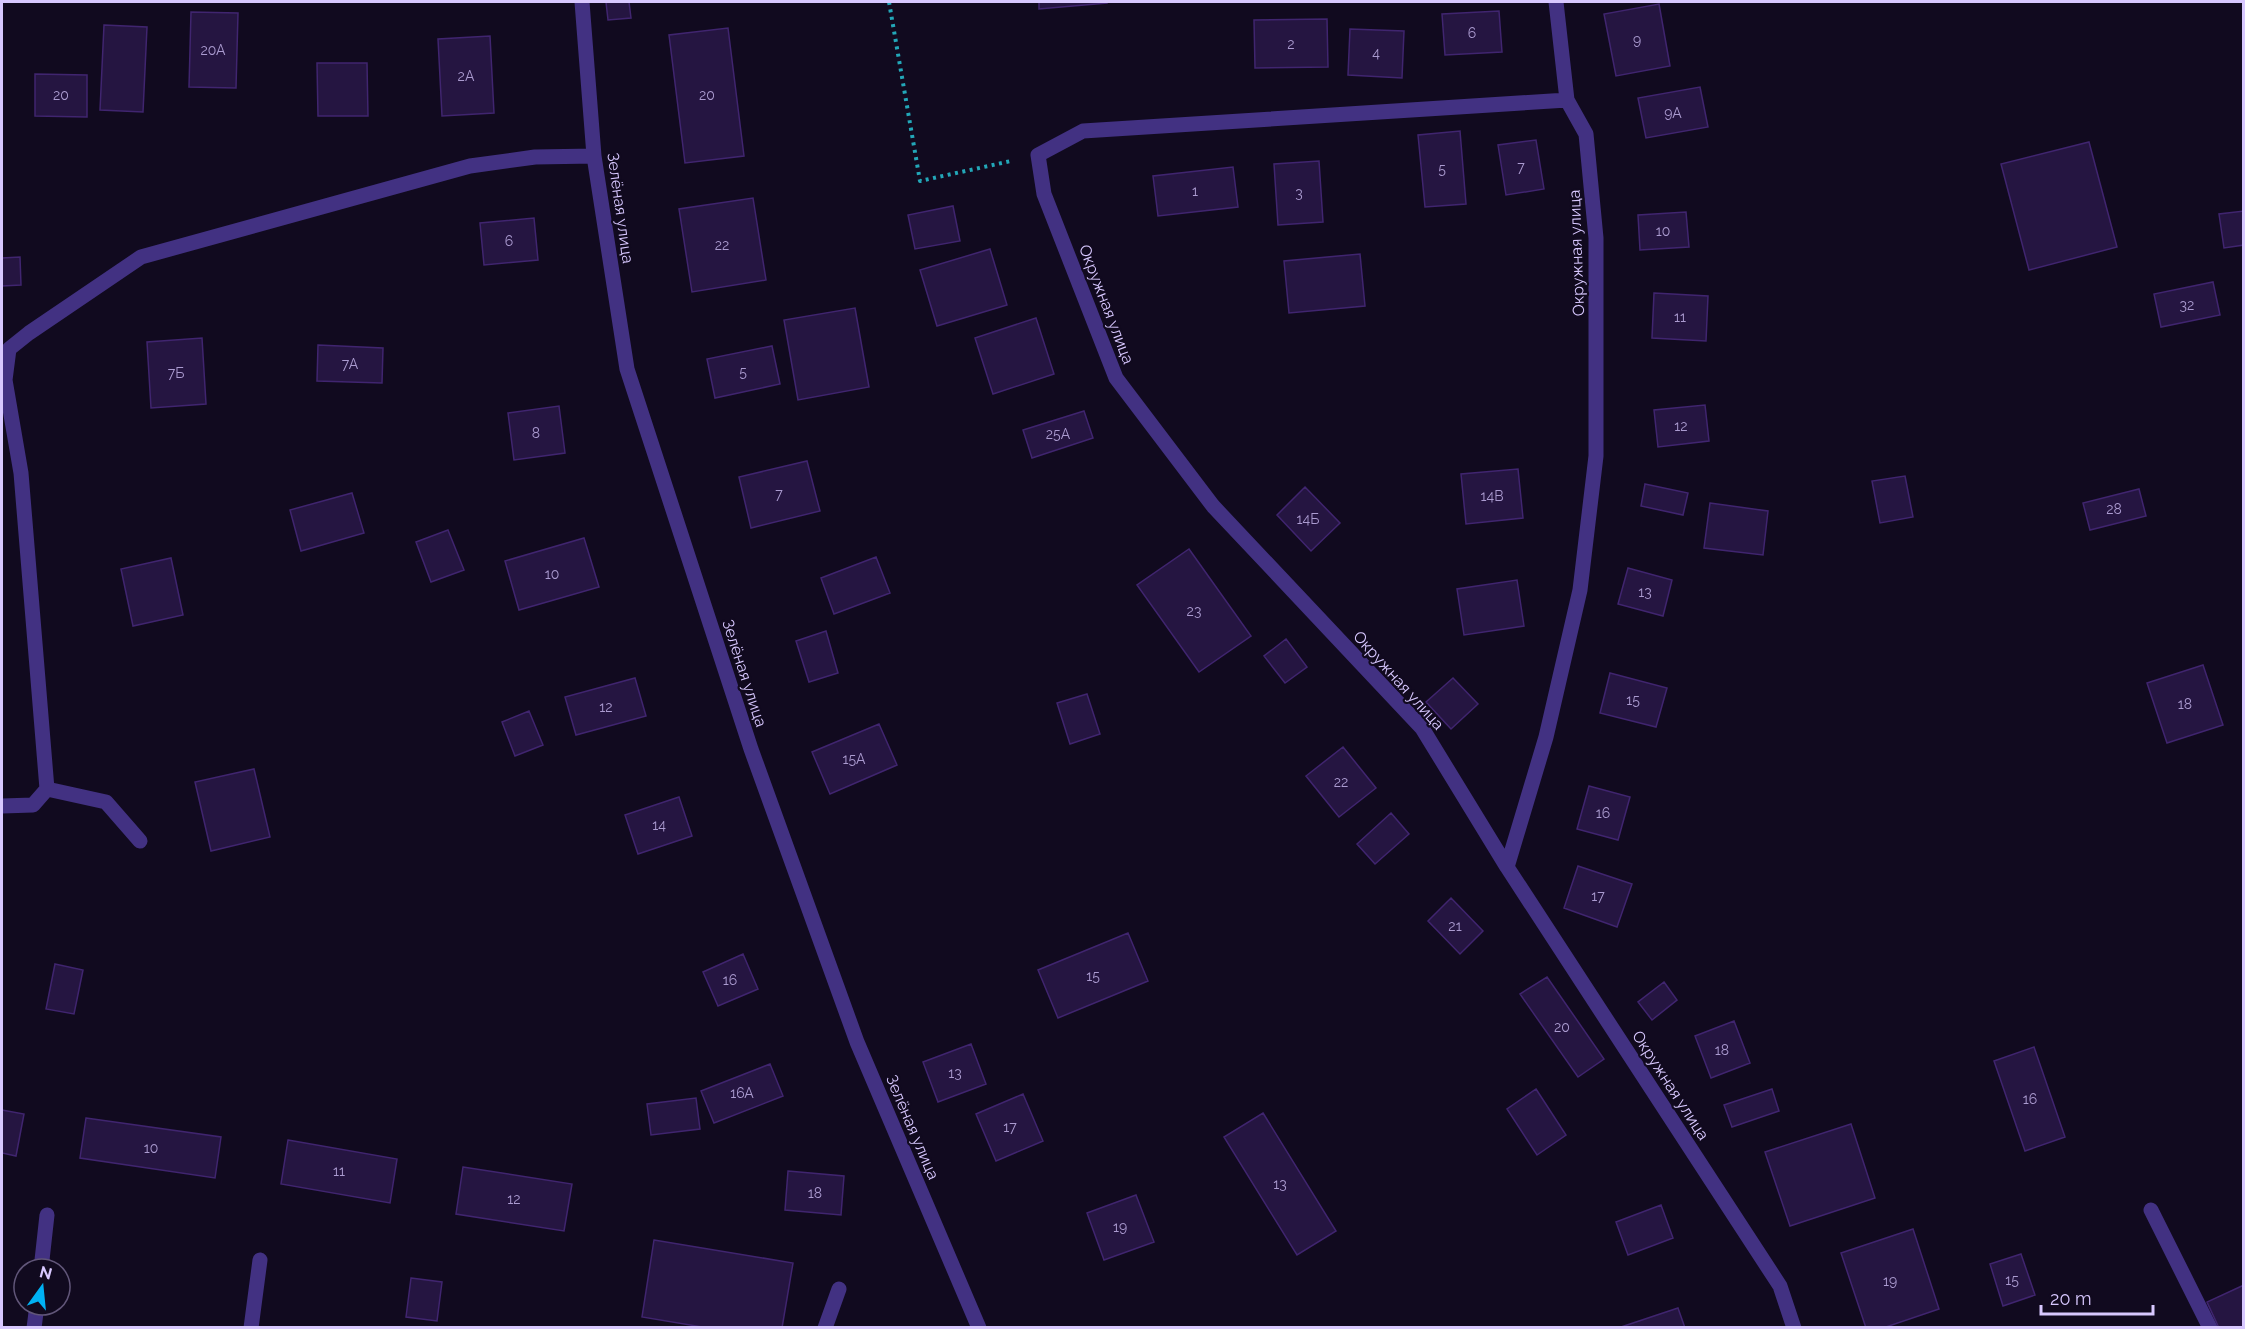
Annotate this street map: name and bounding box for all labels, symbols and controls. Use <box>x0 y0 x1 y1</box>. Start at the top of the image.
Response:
house number: 6 <box>1468 25 1476 41</box>
house number: 9 <box>1633 32 1641 48</box>
house number: 2 <box>1287 36 1295 52</box>
house number: 20А <box>200 42 226 58</box>
house number: 4 <box>1372 45 1380 61</box>
house number: 2А <box>458 68 475 84</box>
house number: 20 <box>53 87 69 103</box>
house number: 20 <box>699 87 715 103</box>
house number: 9А <box>1664 105 1682 121</box>
street label: Зелёная улица <box>603 151 638 265</box>
house number: 7 <box>1517 159 1525 175</box>
house number: 5 <box>1438 161 1446 177</box>
house number: 1 <box>1192 183 1198 199</box>
house number: 3 <box>1295 185 1303 201</box>
street label: Окружная улица <box>1565 189 1588 316</box>
house number: 10 <box>1656 223 1670 239</box>
house number: 6 <box>505 233 513 249</box>
house number: 22 <box>715 237 729 253</box>
street label: Окружная улица <box>1075 242 1138 367</box>
house number: 32 <box>2180 297 2194 313</box>
house number: 11 <box>1674 309 1686 325</box>
house number: 7А <box>342 356 359 372</box>
house number: 5 <box>739 364 747 380</box>
house number: 7Б <box>168 365 184 381</box>
house number: 12 <box>1674 418 1688 434</box>
house number: 8 <box>532 425 540 441</box>
house number: 25А <box>1046 426 1071 442</box>
house number: 7 <box>775 486 783 502</box>
house number: 14В <box>1481 488 1503 504</box>
house number: 28 <box>2106 501 2122 517</box>
house number: 14Б <box>1297 511 1319 527</box>
house number: 10 <box>545 566 559 582</box>
house number: 13 <box>1638 584 1652 600</box>
house number: 23 <box>1187 603 1201 619</box>
street label: Зелёная улица <box>718 617 771 729</box>
street label: Окружная улица <box>1349 627 1448 734</box>
house number: 15 <box>1626 692 1640 708</box>
house number: 18 <box>2178 696 2192 712</box>
house number: 12 <box>599 699 613 715</box>
house number: 15А <box>842 751 866 767</box>
house number: 22 <box>1334 774 1348 790</box>
house number: 16 <box>1596 805 1610 821</box>
house number: 14 <box>652 817 666 833</box>
house number: 17 <box>1591 888 1605 904</box>
house number: 21 <box>1448 918 1462 934</box>
house number: 15 <box>1086 968 1100 984</box>
house number: 16 <box>723 972 737 988</box>
house number: 20 <box>1554 1019 1570 1035</box>
street label: Окружная улица <box>1628 1027 1713 1143</box>
house number: 18 <box>1715 1042 1729 1058</box>
house number: 13 <box>948 1065 962 1081</box>
street label: Зелёная улица <box>882 1072 943 1182</box>
house number: 16А <box>730 1085 754 1101</box>
house number: 16 <box>2023 1091 2037 1107</box>
house number: 17 <box>1003 1119 1017 1135</box>
house number: 10 <box>144 1140 158 1156</box>
house number: 11 <box>333 1163 345 1179</box>
house number: 13 <box>1273 1176 1287 1192</box>
house number: 18 <box>808 1185 822 1201</box>
house number: 12 <box>507 1191 521 1207</box>
house number: 19 <box>1113 1219 1127 1235</box>
north arrow <box>12 1257 72 1317</box>
text: N <box>37 1262 54 1284</box>
house number: 15 <box>2005 1272 2019 1288</box>
house number: 19 <box>1883 1273 1897 1289</box>
scale bar <box>2041 1278 2154 1316</box>
text: 20 m <box>2050 1288 2092 1309</box>

